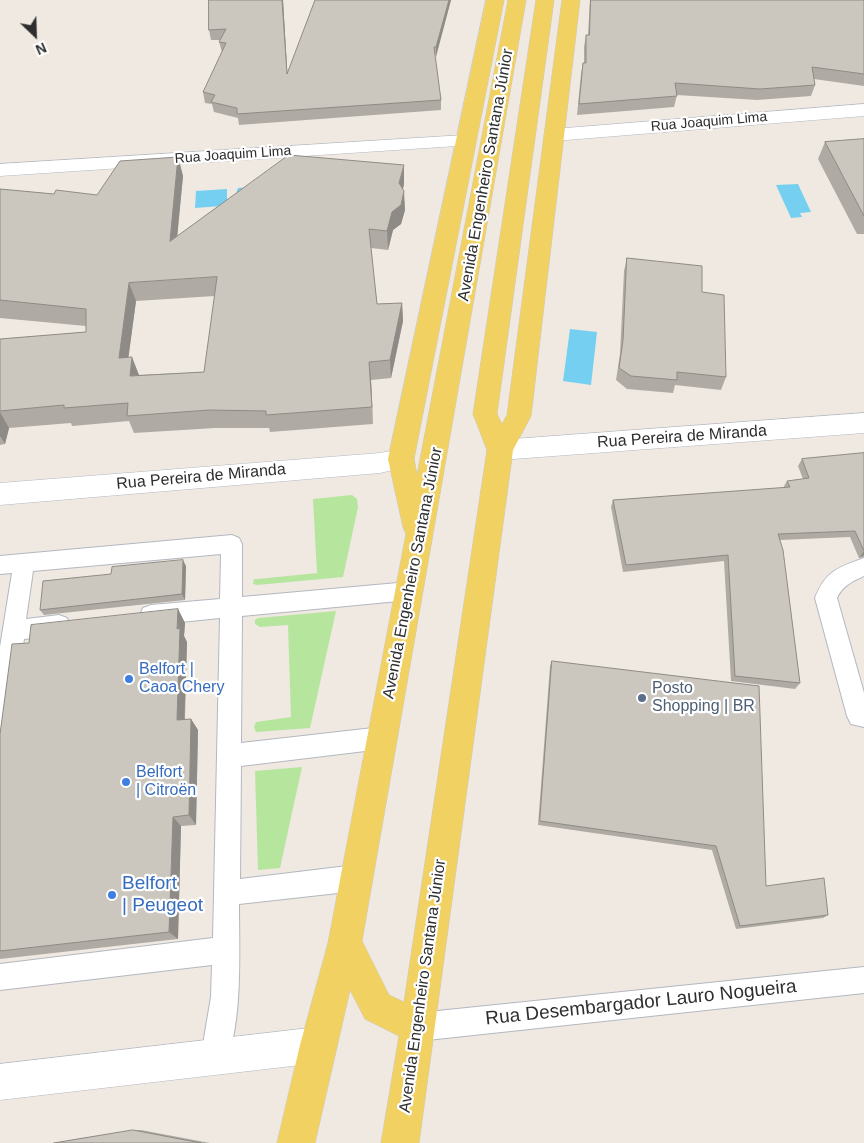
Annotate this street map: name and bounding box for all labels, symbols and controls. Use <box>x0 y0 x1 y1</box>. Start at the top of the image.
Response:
north arrow <box>10 10 60 60</box>
text: N <box>33 39 49 58</box>
street label: Avenida Engenheiro Santana Júnior <box>454 47 518 303</box>
street label: Rua Joaquim Lima <box>650 109 768 135</box>
street label: Rua Joaquim Lima <box>174 143 292 167</box>
street label: Rua Pereira de Miranda <box>597 421 767 453</box>
street label: Avenida Engenheiro Santana Júnior <box>379 446 447 700</box>
street label: Rua Pereira de Miranda <box>116 460 286 494</box>
place label: Belfort | Caoa Chery <box>139 660 224 698</box>
marker: Belfort | Caoa Chery <box>123 673 135 685</box>
place label: Posto Shopping | BR <box>652 679 755 717</box>
marker: Posto Shopping | BR <box>636 692 648 704</box>
place label: Belfort | Citroën <box>136 763 196 801</box>
marker: Belfort | Citroën <box>120 776 132 788</box>
street label: Avenida Engenheiro Santana Júnior <box>396 858 450 1114</box>
place label: Belfort | Peugeot <box>122 873 203 917</box>
marker: Belfort | Peugeot <box>106 889 118 901</box>
street label: Rua Desembargador Lauro Nogueira <box>484 975 798 1031</box>

